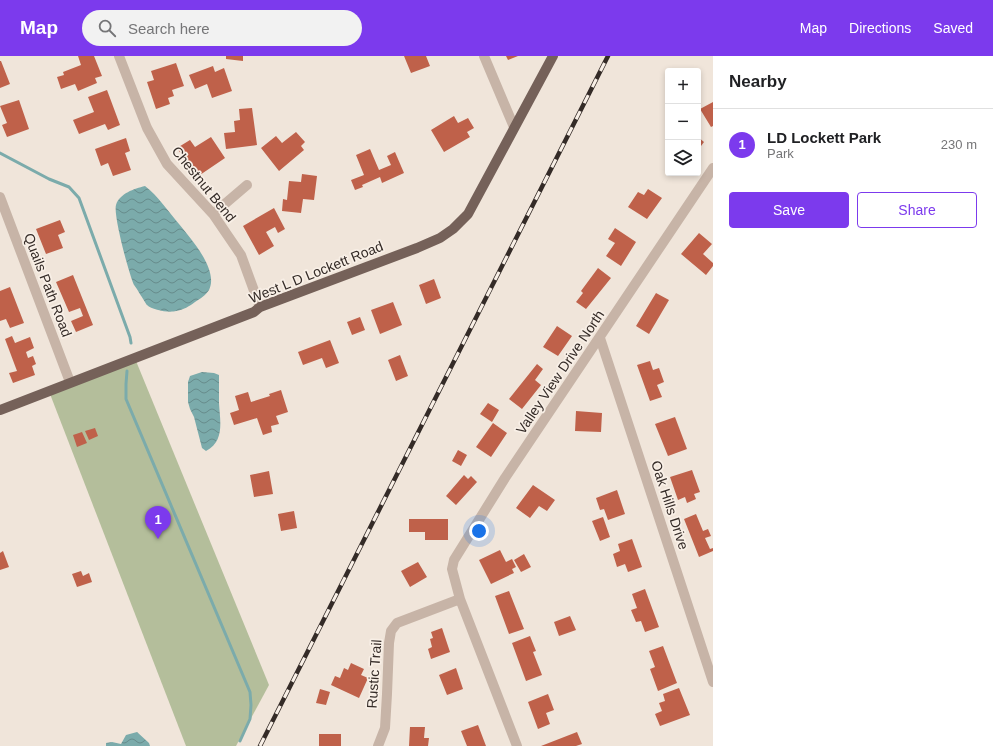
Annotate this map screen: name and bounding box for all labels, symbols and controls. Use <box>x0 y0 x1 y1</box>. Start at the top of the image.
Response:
search box <box>82 10 362 46</box>
text: Map <box>20 17 58 38</box>
icon: search <box>96 17 118 39</box>
text: Search here <box>128 20 210 37</box>
text: Map <box>800 20 827 36</box>
text: Directions <box>849 20 911 36</box>
text: Saved <box>933 20 973 36</box>
map controls <box>665 68 701 176</box>
button: + <box>665 68 701 104</box>
text: Nearby <box>729 72 787 91</box>
button: − <box>665 104 701 140</box>
text: LD Lockett Park <box>767 129 881 146</box>
text: 1 <box>738 137 746 152</box>
text: 230 m <box>941 137 977 152</box>
button: layers <box>665 140 701 176</box>
street label: Chestnut Bend <box>169 143 239 225</box>
text: Park <box>767 146 794 161</box>
button: Save <box>729 192 849 228</box>
button: Share <box>857 192 977 228</box>
street label: Quails Path Road <box>21 231 75 339</box>
street label: West L D Lockett Road <box>247 238 385 306</box>
street label: Valley View Drive North <box>513 307 607 437</box>
street label: Oak Hills Drive <box>648 459 692 552</box>
pin: 1 <box>145 506 171 539</box>
your location <box>469 521 489 541</box>
street label: Rustic Trail <box>364 639 384 709</box>

